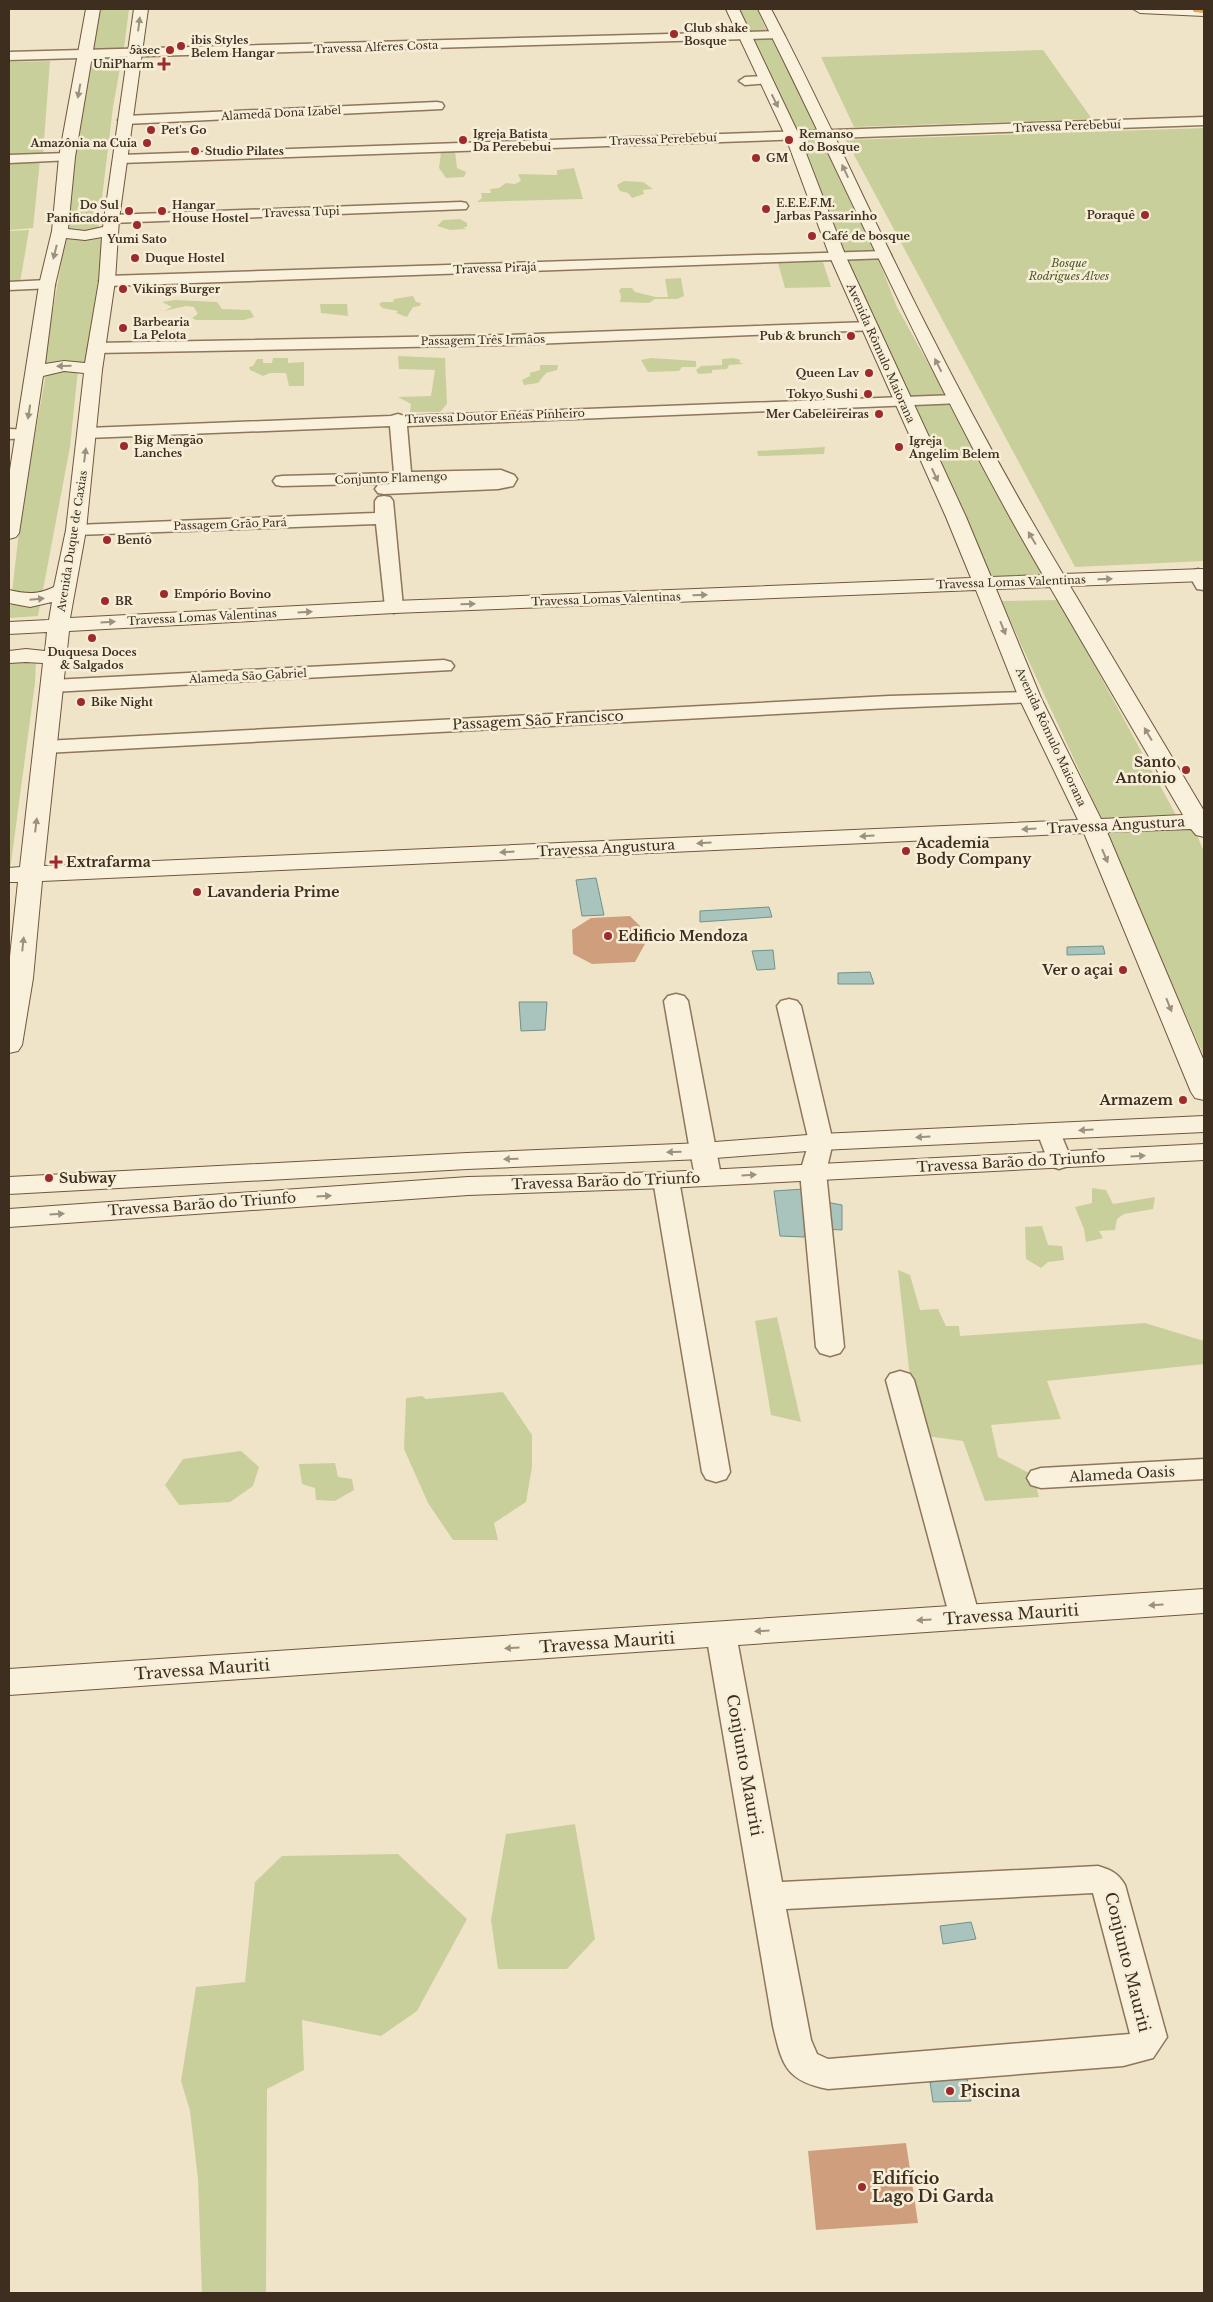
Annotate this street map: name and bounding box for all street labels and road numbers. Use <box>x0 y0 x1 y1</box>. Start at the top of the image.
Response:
street label: Travessa Alferes Costa <box>314 38 439 56</box>
street label: Alameda Dona Izabel <box>220 103 342 123</box>
street label: Travessa Perebebuí <box>1013 117 1121 135</box>
street label: Travessa Perebebuí <box>609 130 717 148</box>
street label: Travessa Tupi <box>262 204 340 220</box>
street label: Travessa Pirajá <box>453 260 538 276</box>
street label: Avenida Rômulo Maiorana <box>843 280 919 426</box>
street label: Passagem Três Irmãos <box>421 332 545 348</box>
street label: Travessa Doutor Enéas Pinheiro <box>405 406 585 426</box>
street label: Avenida Duque de Caxias <box>54 469 90 614</box>
street label: Conjunto Flamengo <box>334 469 448 487</box>
street label: Passagem Grão Pará <box>173 515 288 533</box>
street label: Travessa Lomas Valentinas <box>936 572 1086 592</box>
street label: Travessa Lomas Valentinas <box>531 589 681 609</box>
street label: Travessa Lomas Valentinas <box>127 606 277 628</box>
street label: Avenida Rômulo Maiorana <box>1012 665 1090 809</box>
street label: Alameda São Gabriel <box>188 666 308 686</box>
street label: Passagem São Francisco <box>452 707 624 733</box>
street label: Travessa Angustura <box>1047 812 1186 838</box>
street label: Travessa Angustura <box>537 835 676 861</box>
street label: Travessa Barão do Triunfo <box>916 1148 1106 1176</box>
street label: Travessa Barão do Triunfo <box>511 1169 701 1193</box>
street label: Travessa Barão do Triunfo <box>107 1188 297 1220</box>
street label: Alameda Oasis <box>1068 1462 1175 1486</box>
street label: Travessa Mauriti <box>943 1599 1080 1629</box>
street label: Travessa Mauriti <box>539 1627 676 1657</box>
street label: Travessa Mauriti <box>134 1654 271 1684</box>
street label: Conjunto Mauriti <box>723 1693 767 1838</box>
street label: Conjunto Mauriti <box>1101 1890 1155 2035</box>

